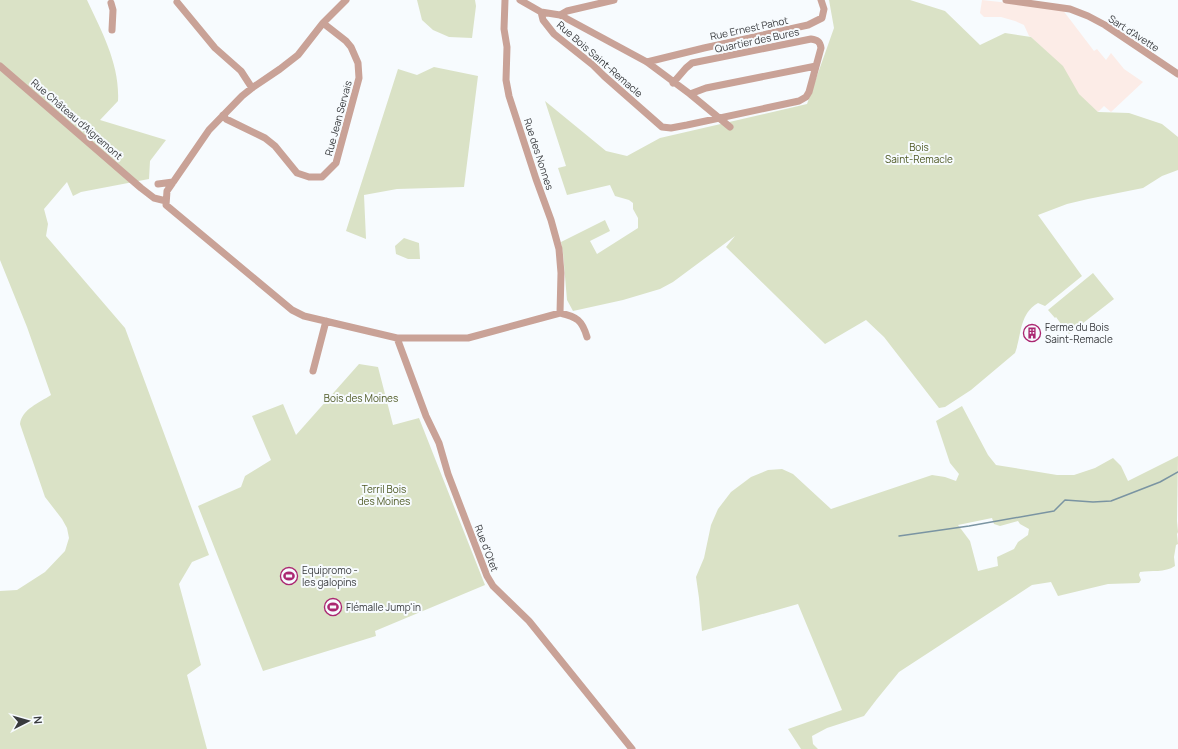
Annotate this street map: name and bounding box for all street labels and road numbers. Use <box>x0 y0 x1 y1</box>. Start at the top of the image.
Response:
street label: Sart d'Avette <box>1106 11 1162 55</box>
street label: Rue Ernest Pahot <box>709 13 789 43</box>
street label: Rue Bois Saint-Remacle <box>554 18 646 100</box>
street label: Quartier des Bures <box>714 24 800 56</box>
street label: Rue Château d'Aigremont <box>28 75 126 163</box>
street label: Rue Jean Servais <box>321 79 355 157</box>
street label: Rue des Nonnes <box>521 116 557 192</box>
street label: Rue d'Otet <box>472 523 502 573</box>

